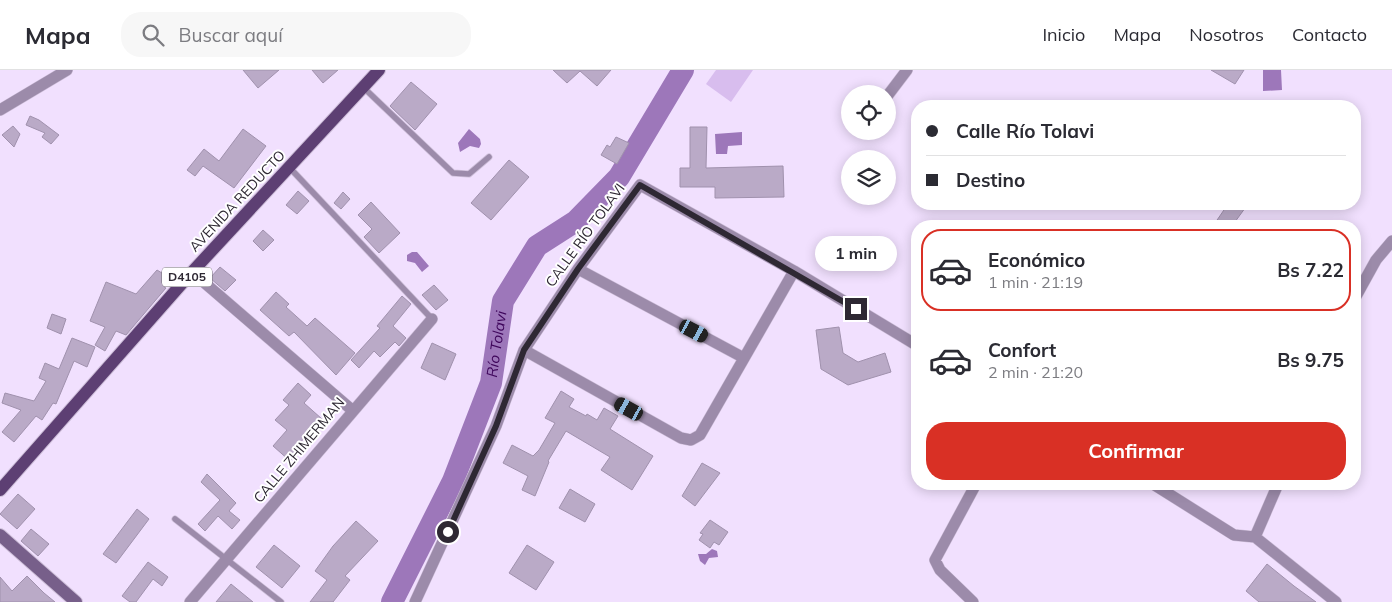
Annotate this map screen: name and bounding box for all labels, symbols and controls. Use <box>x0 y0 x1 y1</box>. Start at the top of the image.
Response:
search box <box>121 12 471 57</box>
text: Mapa <box>25 20 91 50</box>
icon: search <box>139 21 167 49</box>
text: Buscar aquí <box>179 23 283 47</box>
text: Inicio <box>1042 23 1085 46</box>
text: Mapa <box>1113 23 1161 46</box>
text: Nosotros <box>1189 23 1264 46</box>
text: Contacto <box>1292 23 1367 46</box>
map controls <box>841 85 896 205</box>
button: locate <box>841 85 896 140</box>
text: Calle Río Tolavi <box>956 119 1094 143</box>
street label: AVENIDA REDUCTO <box>185 146 289 256</box>
button: layers <box>841 150 896 205</box>
text: Destino <box>956 168 1025 192</box>
street label: CALLE RÍO TOLAVI <box>541 180 629 290</box>
callout: 1 min <box>815 236 897 272</box>
text: 1 min <box>835 243 877 263</box>
icon: car <box>928 248 973 293</box>
text: Económico <box>988 248 1085 272</box>
text: Bs 7.22 <box>1277 258 1344 282</box>
road number: D4105 <box>162 268 212 286</box>
text: 1 min · 21:19 <box>988 272 1083 292</box>
route end <box>845 298 867 320</box>
water label: Río Tolavi <box>482 309 511 378</box>
car <box>677 317 710 345</box>
icon: car <box>928 338 973 383</box>
text: Confort <box>988 338 1056 362</box>
text: Bs 9.75 <box>1277 348 1344 372</box>
text: 2 min · 21:20 <box>988 362 1083 382</box>
street label: CALLE ZHIMERMAN <box>250 394 348 506</box>
car <box>612 395 645 423</box>
button: Confirmar <box>926 422 1346 480</box>
route start <box>437 521 459 543</box>

